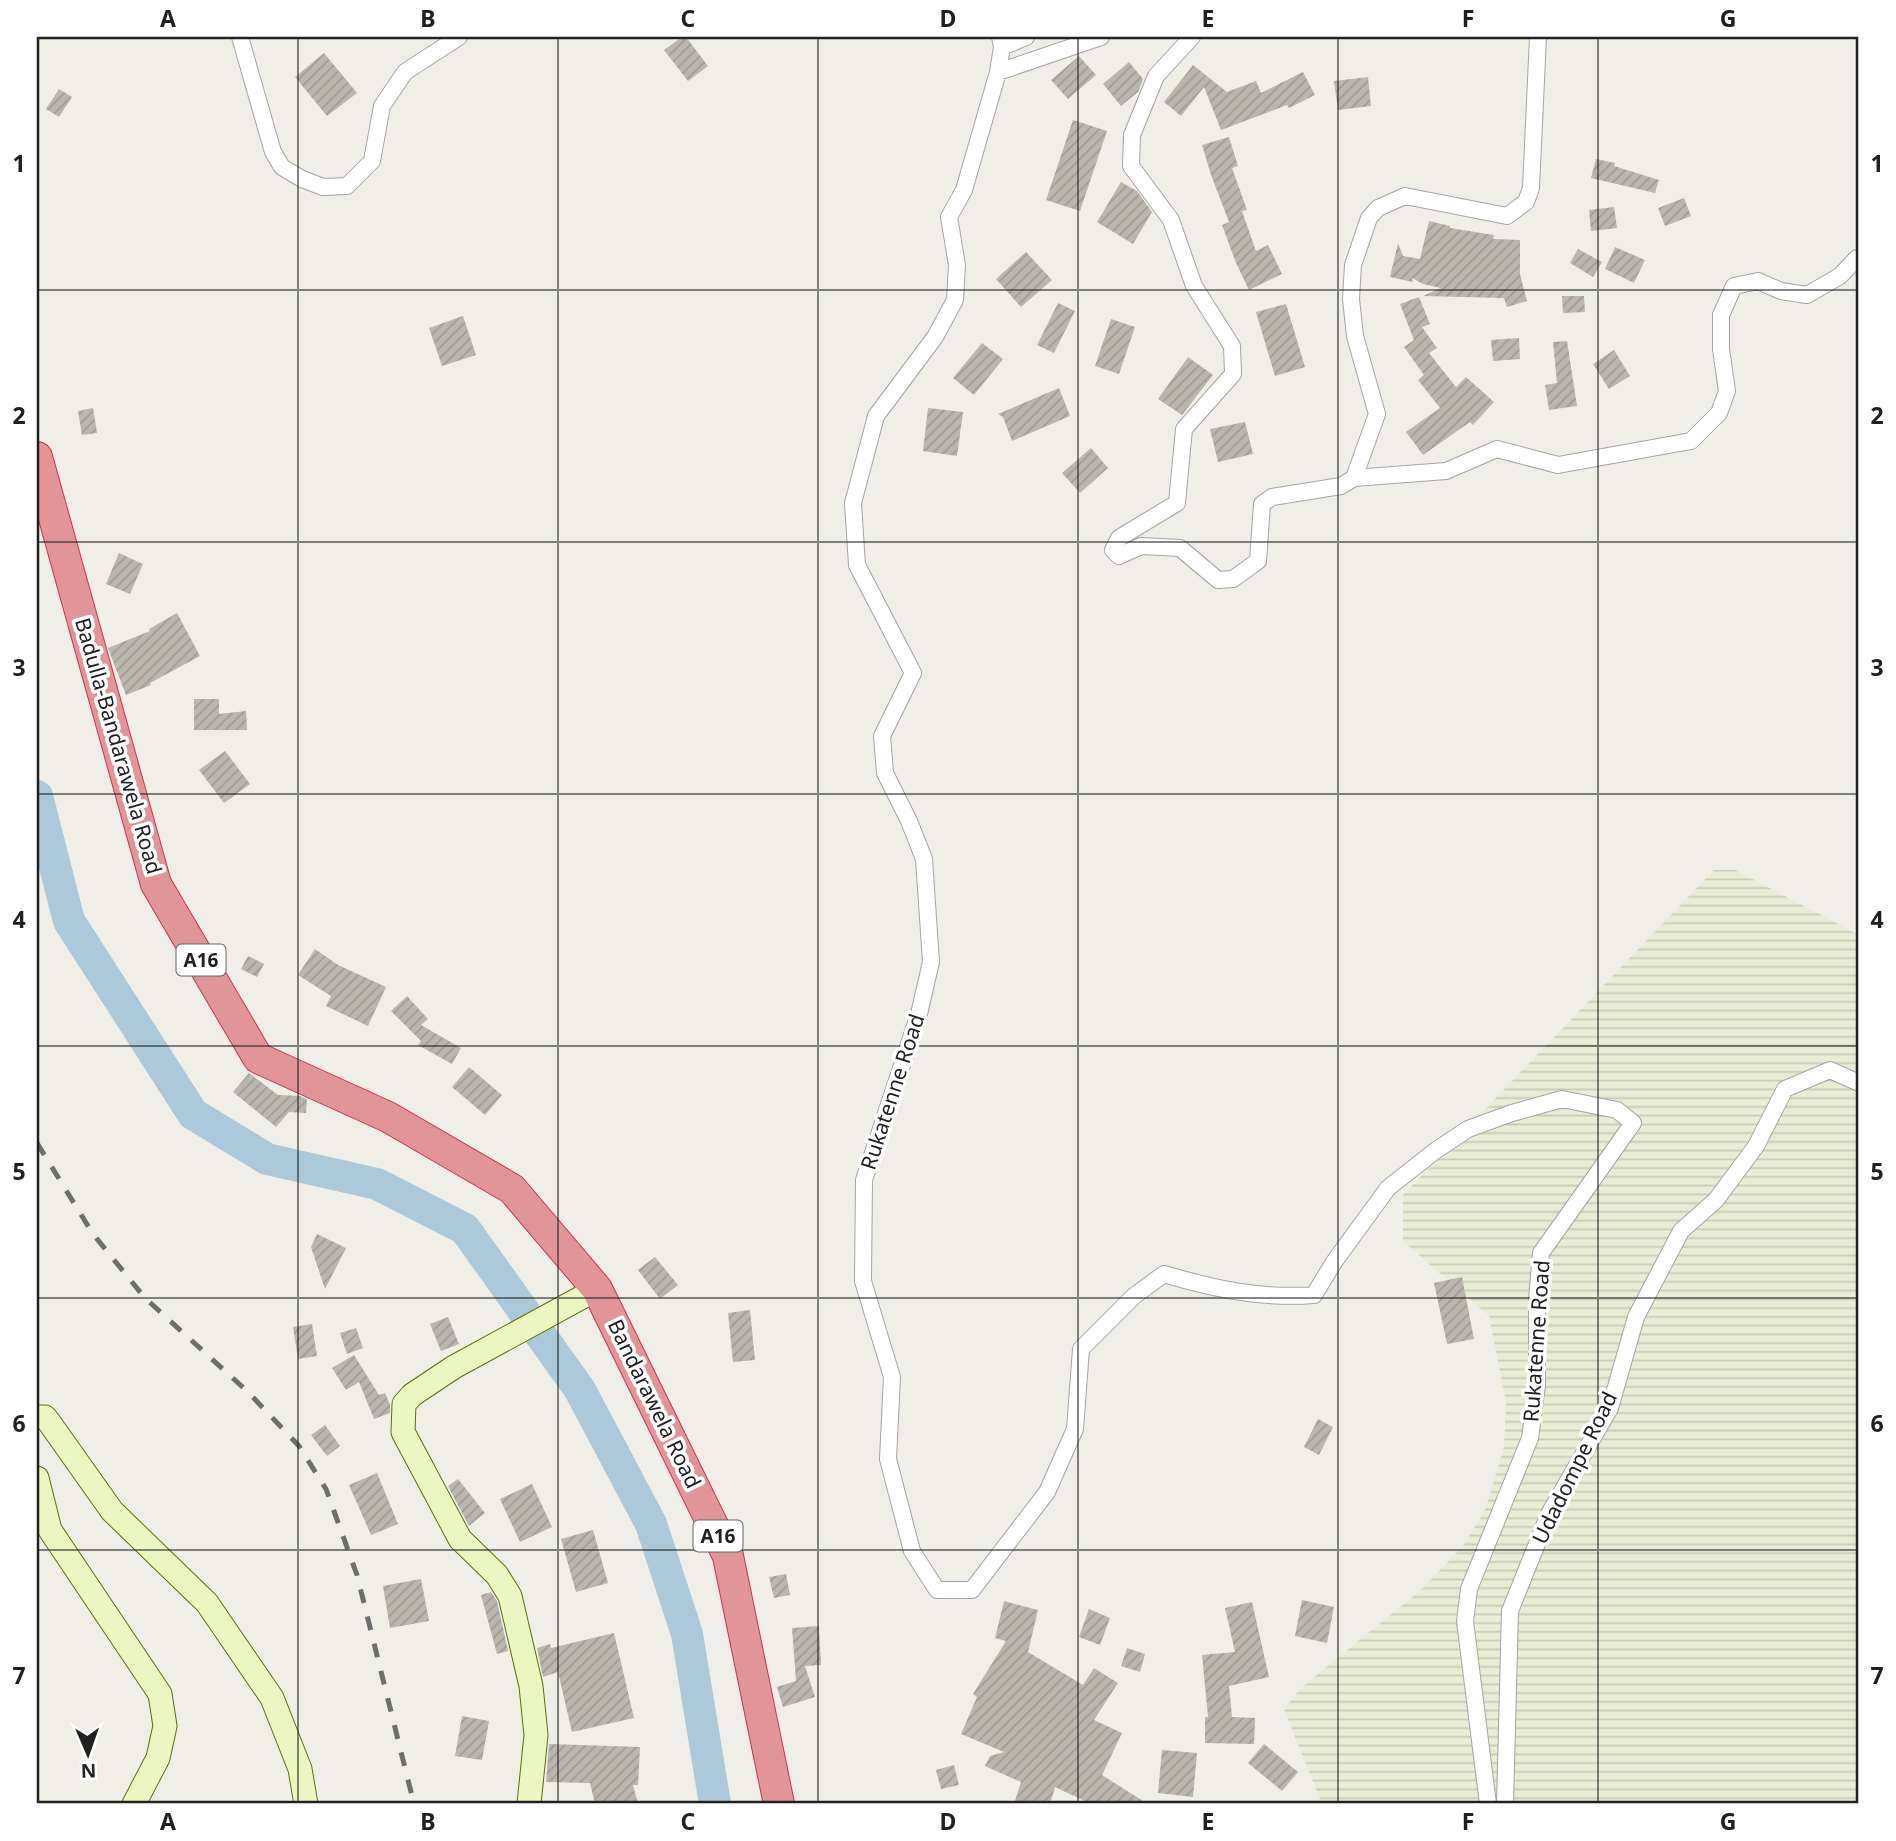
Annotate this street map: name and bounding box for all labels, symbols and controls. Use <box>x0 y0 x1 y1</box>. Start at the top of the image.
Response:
text: A <box>160 2 176 34</box>
text: B <box>420 2 436 34</box>
text: C <box>681 2 696 34</box>
text: D <box>940 2 956 34</box>
text: E <box>1202 2 1214 34</box>
text: F <box>1462 2 1474 34</box>
text: G <box>1720 2 1736 34</box>
text: 1 <box>12 147 26 179</box>
text: 1 <box>1870 147 1884 179</box>
text: 2 <box>12 399 26 431</box>
text: 2 <box>1870 399 1884 431</box>
street label: Badulla-Bandarawela Road <box>69 614 169 877</box>
text: 3 <box>12 651 26 683</box>
text: 3 <box>1870 651 1884 683</box>
text: 4 <box>12 903 26 935</box>
text: 4 <box>1870 903 1884 935</box>
road number: A16 <box>176 944 226 976</box>
street label: Rukatenne Road <box>854 1010 930 1173</box>
text: 5 <box>12 1155 26 1187</box>
text: 5 <box>1870 1155 1884 1187</box>
street label: Rukatenne Road <box>1516 1259 1556 1423</box>
street label: Bandarawela Road <box>602 1314 708 1493</box>
street label: Udadompe Road <box>1525 1387 1623 1548</box>
text: 6 <box>12 1407 26 1439</box>
text: 6 <box>1870 1407 1884 1439</box>
road number: A16 <box>694 1520 742 1552</box>
text: 7 <box>12 1659 26 1691</box>
text: 7 <box>1870 1659 1884 1691</box>
north arrow <box>52 1718 122 1788</box>
text: N <box>80 1758 97 1784</box>
text: A <box>160 1805 176 1837</box>
text: B <box>420 1805 436 1837</box>
text: C <box>681 1805 696 1837</box>
text: D <box>940 1805 956 1837</box>
text: E <box>1202 1805 1214 1837</box>
text: F <box>1462 1805 1474 1837</box>
text: G <box>1720 1805 1736 1837</box>

